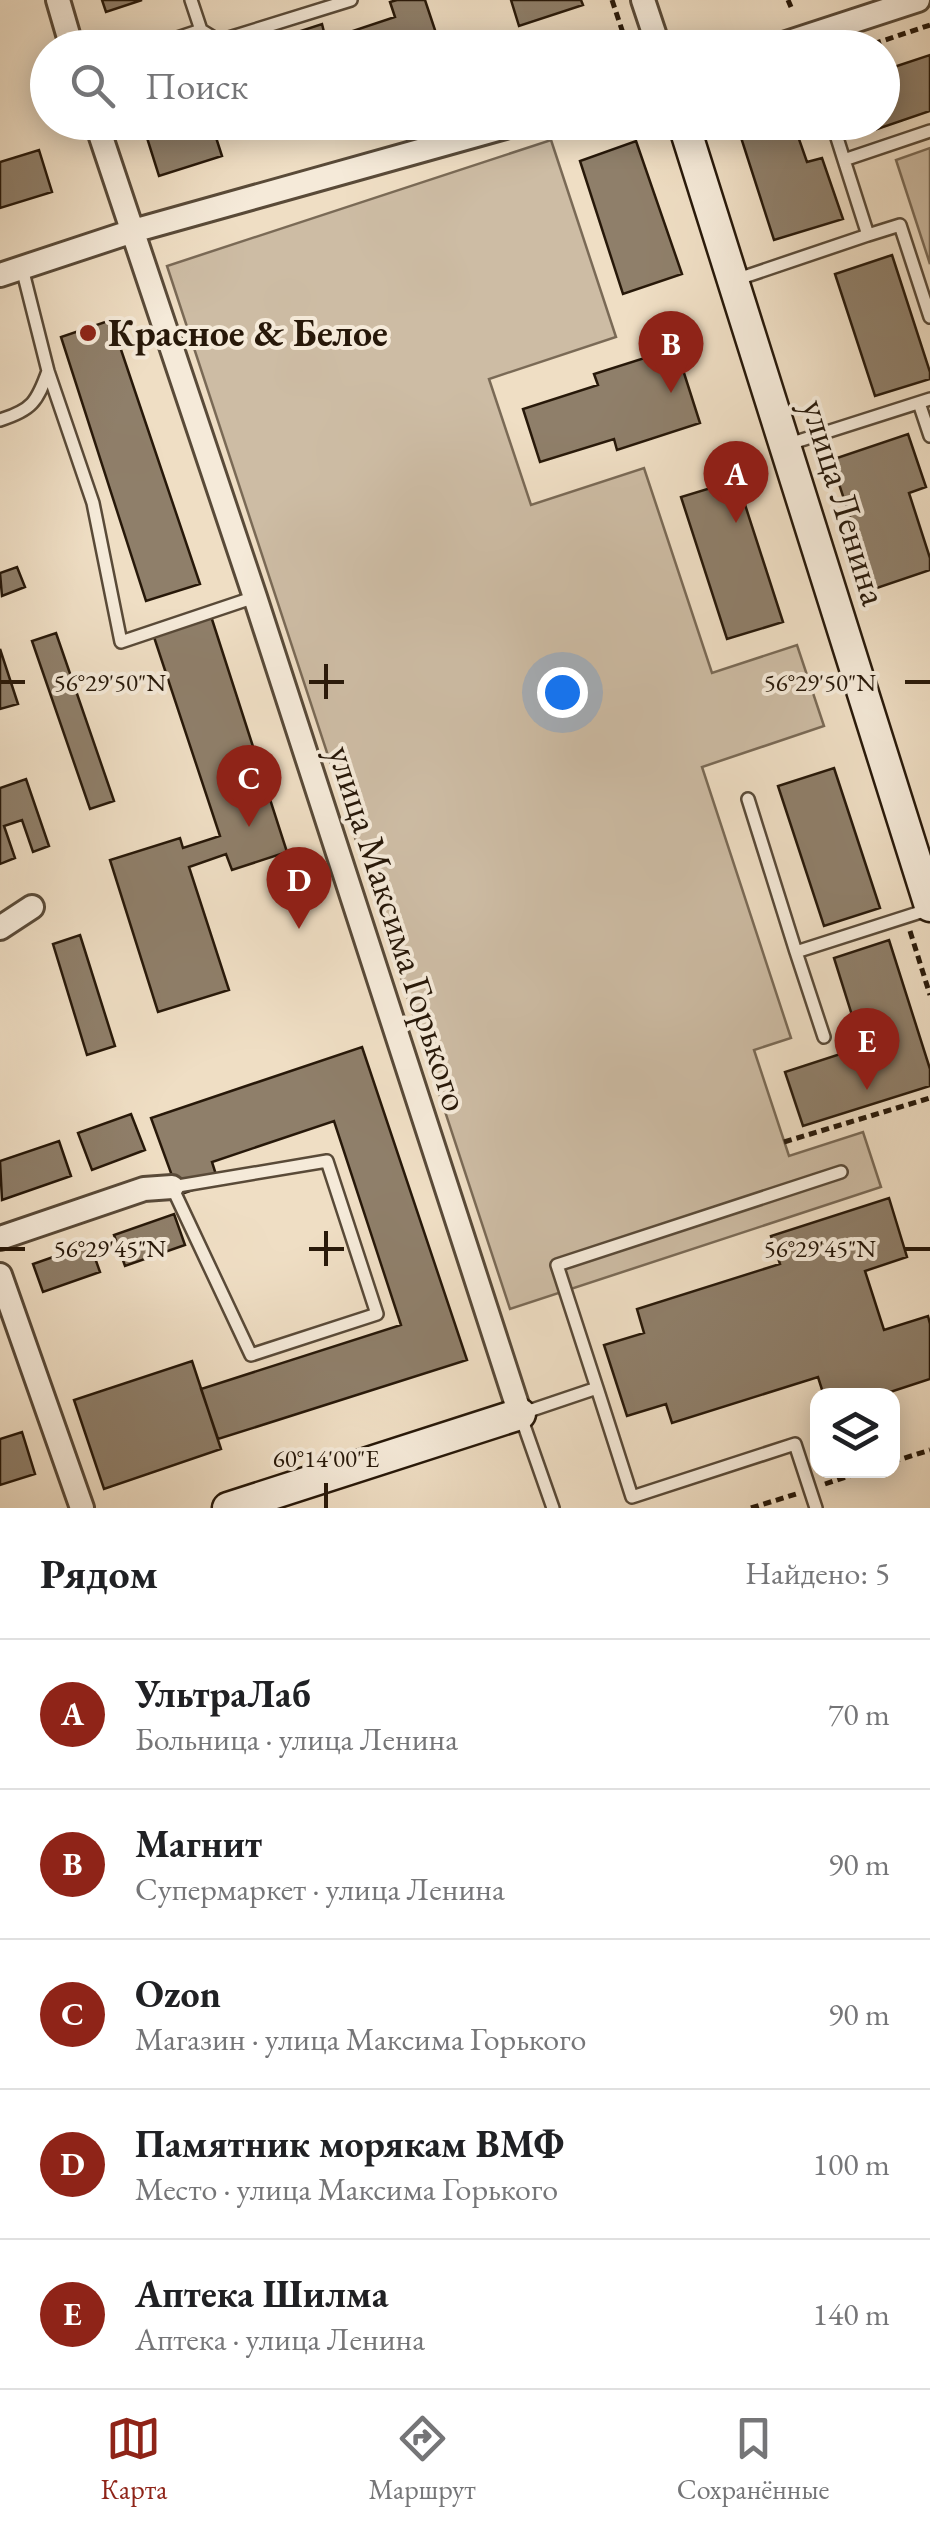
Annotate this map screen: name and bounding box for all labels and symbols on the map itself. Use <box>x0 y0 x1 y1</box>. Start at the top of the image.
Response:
place label: Красное & Белое <box>108 308 388 357</box>
pin: B <box>638 310 704 393</box>
marker: Красное & Белое <box>77 322 99 344</box>
street label: улица Ленина <box>791 393 900 612</box>
pin: A <box>704 440 768 523</box>
text: 56°29'50"N <box>54 666 166 698</box>
text: 56°29'50"N <box>764 666 876 698</box>
your location <box>537 667 588 718</box>
street label: улица Максима Горького <box>317 739 482 1117</box>
pin: C <box>216 744 282 827</box>
pin: D <box>266 846 332 929</box>
pin: E <box>834 1008 900 1090</box>
text: 56°29'45"N <box>54 1232 166 1264</box>
text: 56°29'45"N <box>764 1232 876 1264</box>
text: 60°14'00"E <box>273 1442 379 1474</box>

